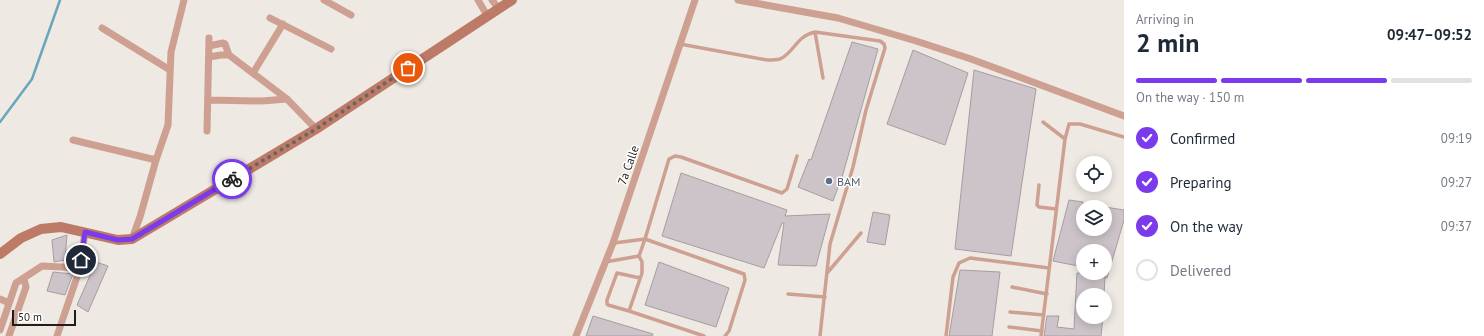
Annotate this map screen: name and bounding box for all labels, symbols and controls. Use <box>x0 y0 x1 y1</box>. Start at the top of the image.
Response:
text: Arriving in <box>1136 11 1194 28</box>
text: 09:47–09:52 <box>1387 25 1472 44</box>
text: 2 min <box>1136 26 1199 59</box>
pin <box>391 51 425 85</box>
icon: bag <box>397 57 419 79</box>
text: On the way · 150 m <box>1136 89 1244 106</box>
icon: check <box>1136 127 1158 149</box>
text: Confirmed <box>1170 129 1235 148</box>
text: 09:19 <box>1441 130 1472 147</box>
street label: 7a Calle <box>614 143 642 187</box>
map controls <box>1076 156 1112 324</box>
button: locate <box>1076 156 1112 192</box>
courier <box>212 159 252 199</box>
icon: bike <box>221 168 243 190</box>
icon: check <box>1136 171 1158 193</box>
text: Preparing <box>1170 173 1232 192</box>
place label: BAM <box>837 174 861 189</box>
text: 09:27 <box>1441 174 1472 191</box>
marker: BAM <box>824 176 834 186</box>
button: layers <box>1076 200 1112 236</box>
icon: check <box>1136 215 1158 237</box>
text: On the way <box>1170 217 1243 236</box>
text: 09:37 <box>1441 218 1472 235</box>
pin <box>64 243 98 277</box>
button: + <box>1076 244 1112 280</box>
icon: home <box>70 249 92 271</box>
text: Delivered <box>1170 261 1231 280</box>
button: − <box>1076 288 1112 324</box>
scale bar <box>12 308 76 327</box>
text: 50 m <box>18 310 42 324</box>

